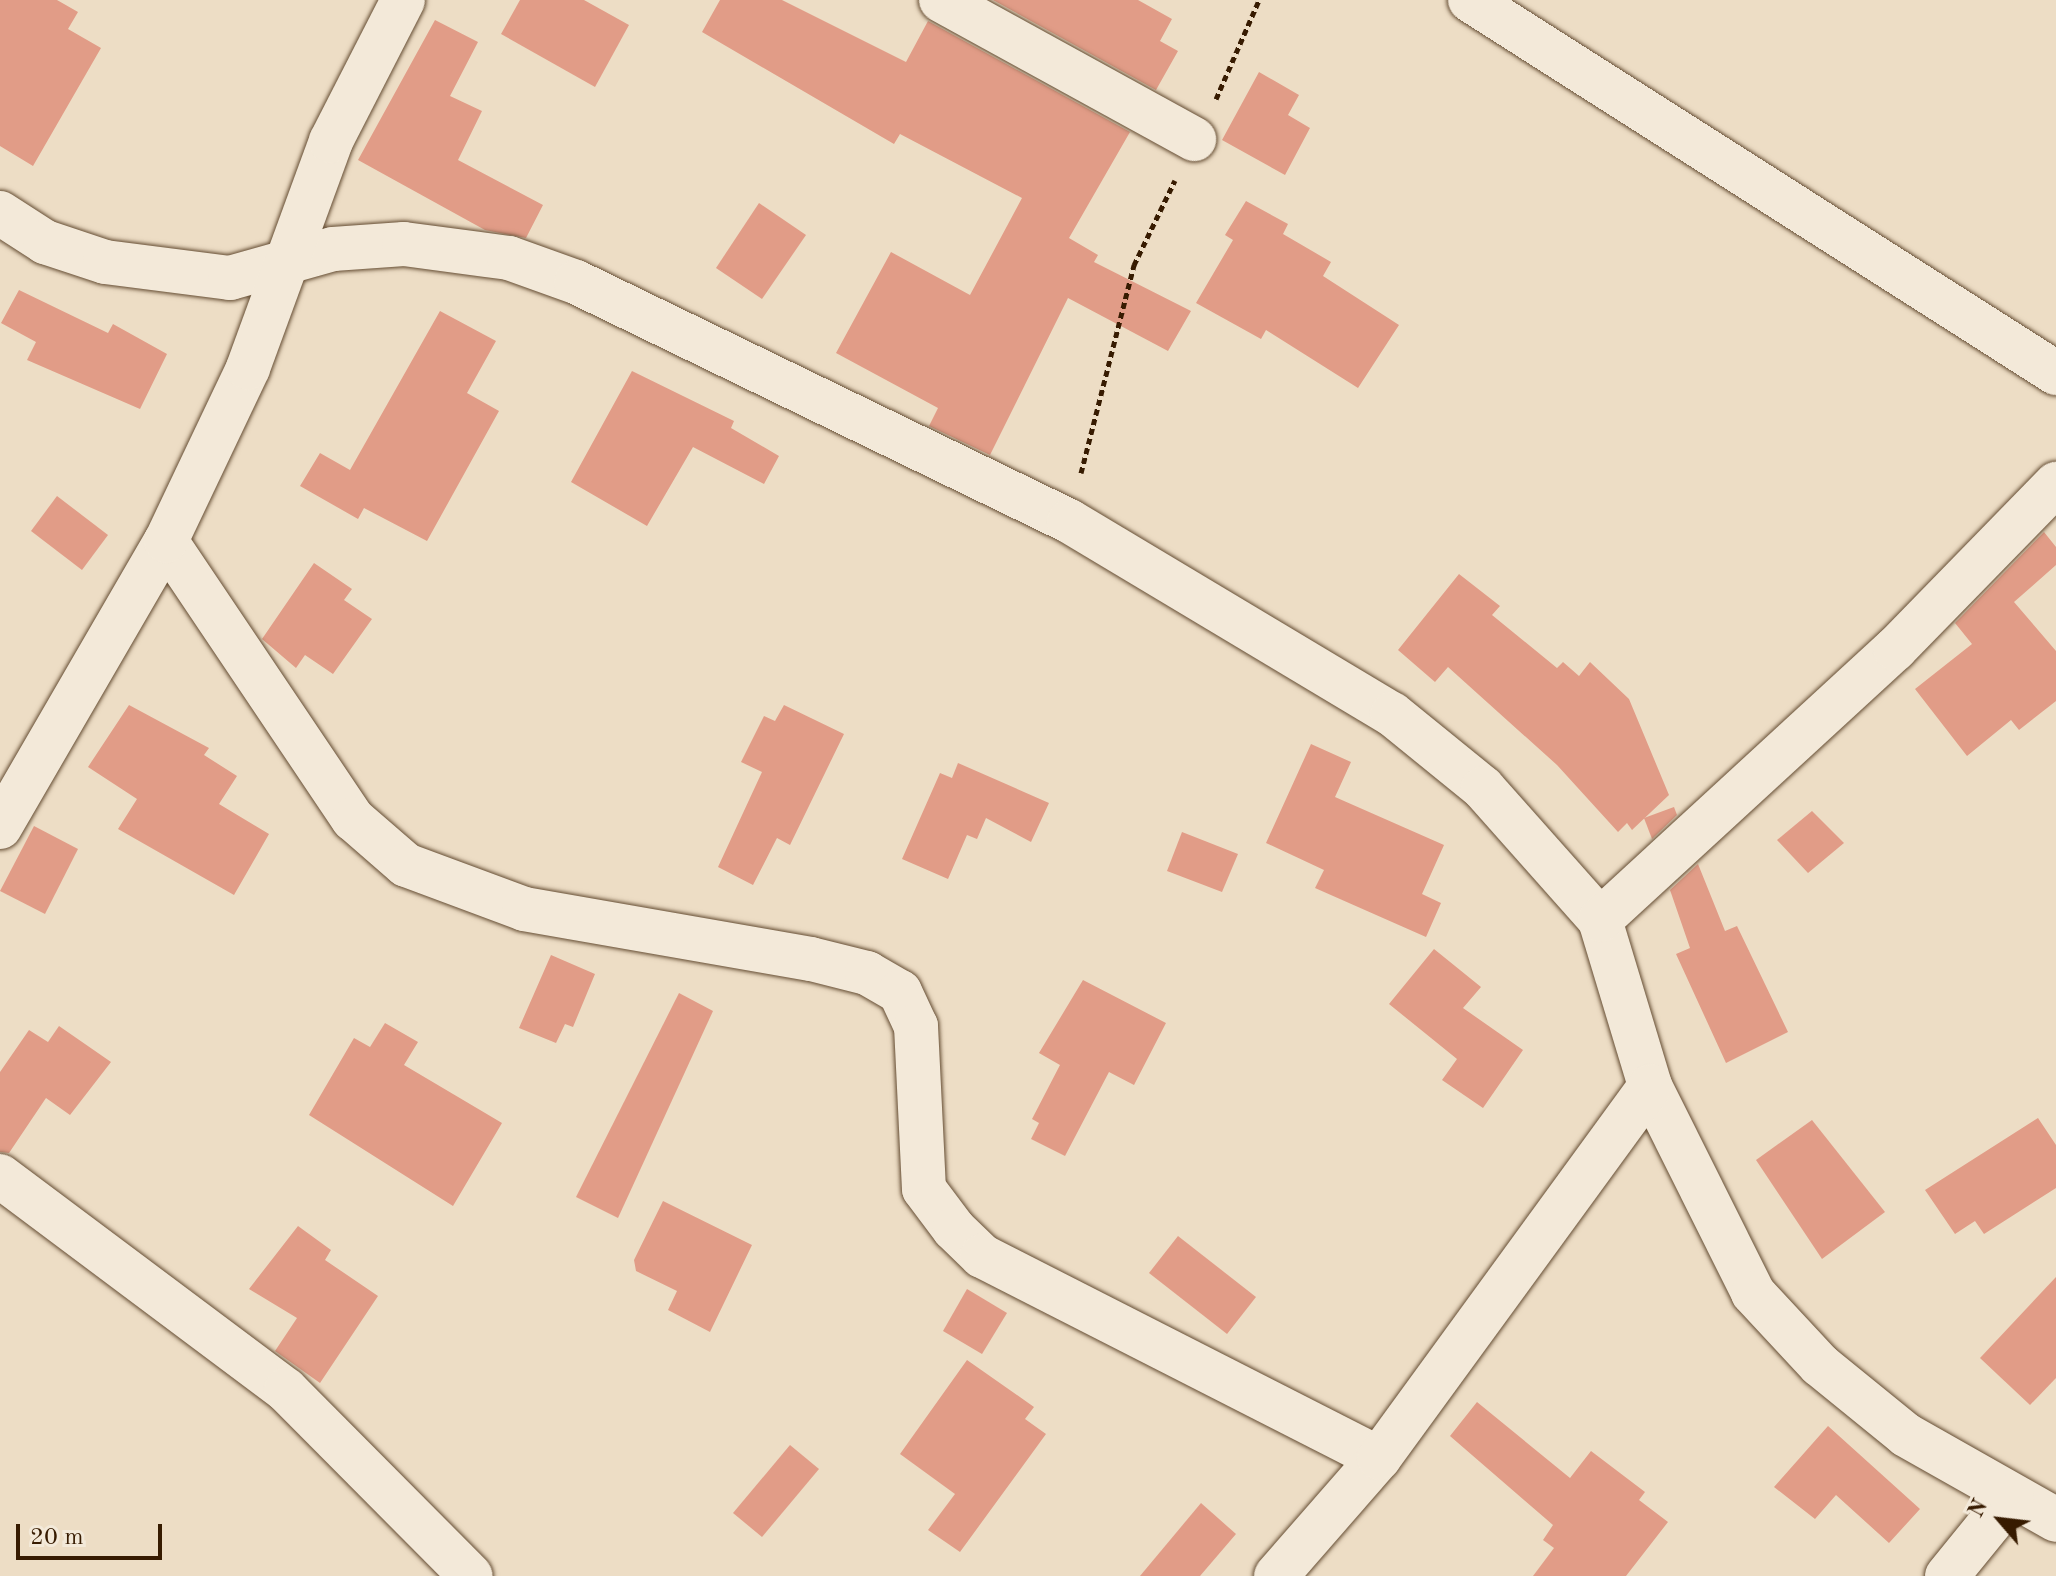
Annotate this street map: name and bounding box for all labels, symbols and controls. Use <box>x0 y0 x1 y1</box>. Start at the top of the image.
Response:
north arrow <box>1960 1480 2040 1560</box>
text: N <box>1965 1496 1992 1521</box>
scale bar <box>20 1508 166 1558</box>
text: 20 m <box>30 1526 84 1550</box>

